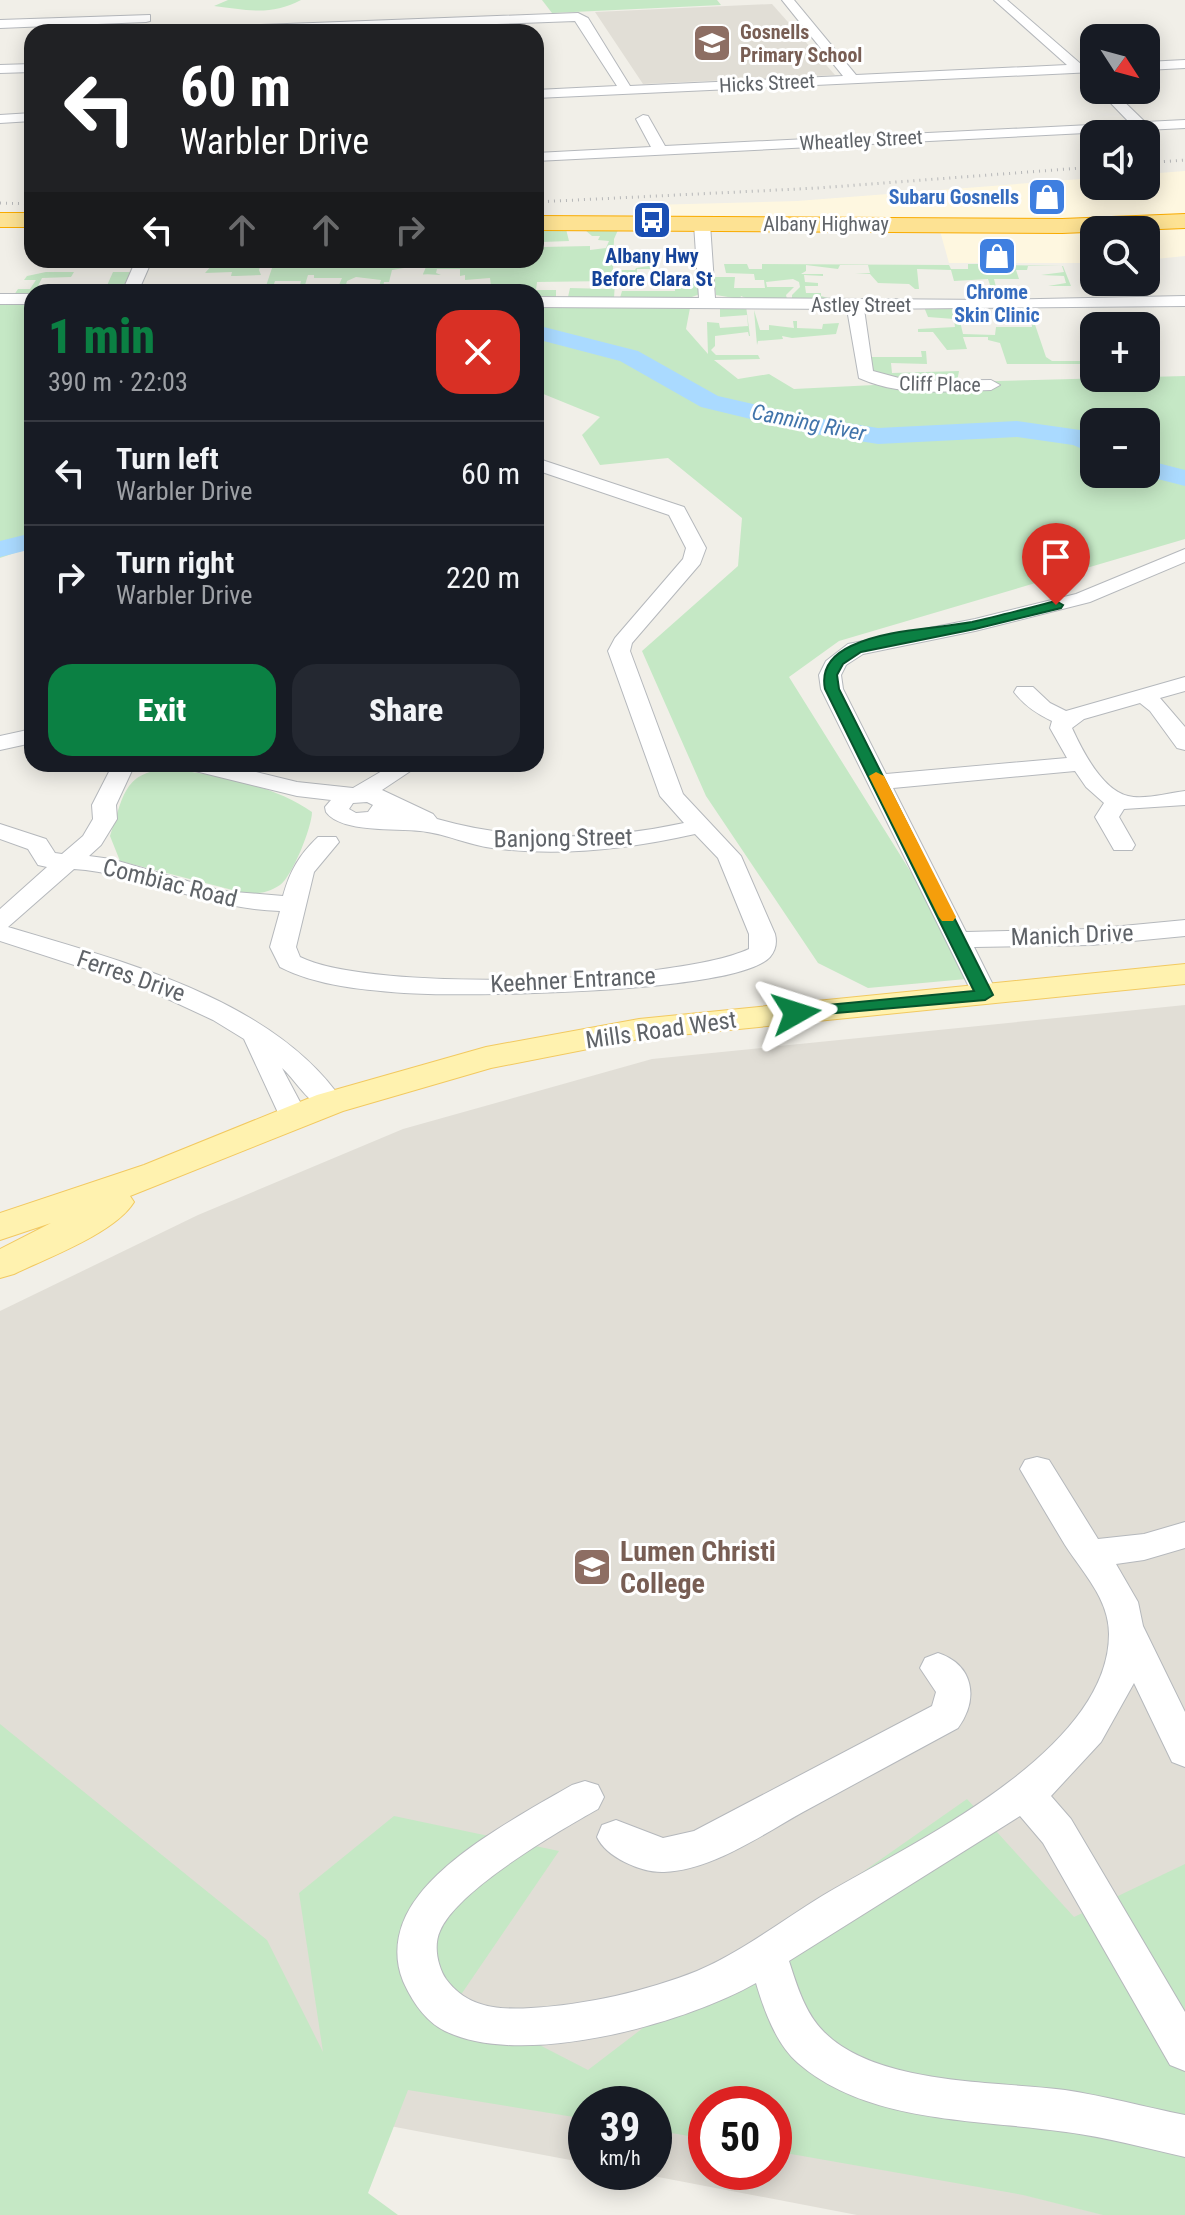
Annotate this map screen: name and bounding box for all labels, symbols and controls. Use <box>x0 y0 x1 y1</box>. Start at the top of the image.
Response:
place label: Gosnells Primary School <box>740 20 862 67</box>
school or university icon: Gosnells Primary School <box>691 22 733 64</box>
north arrow <box>1080 24 1160 104</box>
map controls <box>1080 24 1160 488</box>
text: 60 m <box>180 54 291 120</box>
icon: left <box>48 56 152 160</box>
street label: Hicks Street <box>719 69 816 97</box>
button: sound <box>1080 120 1160 200</box>
text: Warbler Drive <box>180 121 369 163</box>
street label: Wheatley Street <box>799 125 923 155</box>
shop icon: Subaru Gosnells <box>1026 176 1068 218</box>
place label: Subaru Gosnells <box>889 185 1019 209</box>
bus stop icon: Albany Hwy Before Clara St <box>631 199 673 241</box>
icon: left <box>136 208 180 252</box>
icon: ahead <box>220 208 264 252</box>
icon: ahead <box>304 208 348 252</box>
icon: right <box>388 208 432 252</box>
street label: Albany Highway <box>763 212 889 236</box>
button: search <box>1080 216 1160 296</box>
shop icon: Chrome Skin Clinic <box>976 235 1018 277</box>
place label: Albany Hwy Before Clara St <box>591 244 713 291</box>
place label: Chrome Skin Clinic <box>954 280 1040 327</box>
street label: Astley Street <box>811 293 911 317</box>
text: 1 min <box>48 308 155 365</box>
button: close <box>436 310 520 394</box>
button: + <box>1080 312 1160 392</box>
text: 390 m · 22:03 <box>48 367 188 397</box>
street label: Cliff Place <box>899 371 981 397</box>
water label: Canning River <box>750 399 868 446</box>
button: − <box>1080 408 1160 488</box>
text: Turn left <box>116 441 219 476</box>
icon: left <box>48 451 92 495</box>
text: 60 m <box>461 456 520 491</box>
text: Warbler Drive <box>116 476 253 506</box>
pin <box>1022 523 1090 605</box>
icon: arrive <box>1034 535 1078 579</box>
text: Turn right <box>116 545 234 580</box>
icon: right <box>48 555 92 599</box>
text: 220 m <box>446 560 520 595</box>
text: Warbler Drive <box>116 580 253 610</box>
button: Exit <box>48 664 276 756</box>
button: Share <box>292 664 520 756</box>
street label: Banjong Street <box>493 823 633 853</box>
street label: Combiac Road <box>100 853 240 913</box>
street label: Manich Drive <box>1010 919 1134 951</box>
street label: Ferres Drive <box>73 944 189 1008</box>
street label: Keehner Entrance <box>490 962 656 998</box>
position arrow <box>754 971 838 1055</box>
street label: Mills Road West <box>584 1006 738 1054</box>
place label: Lumen Christi College <box>620 1535 776 1600</box>
school or university icon: Lumen Christi College <box>571 1546 613 1588</box>
speed limit sign: 50 <box>688 2086 792 2190</box>
text: 39 <box>600 2104 640 2151</box>
text: km/h <box>599 2146 641 2170</box>

